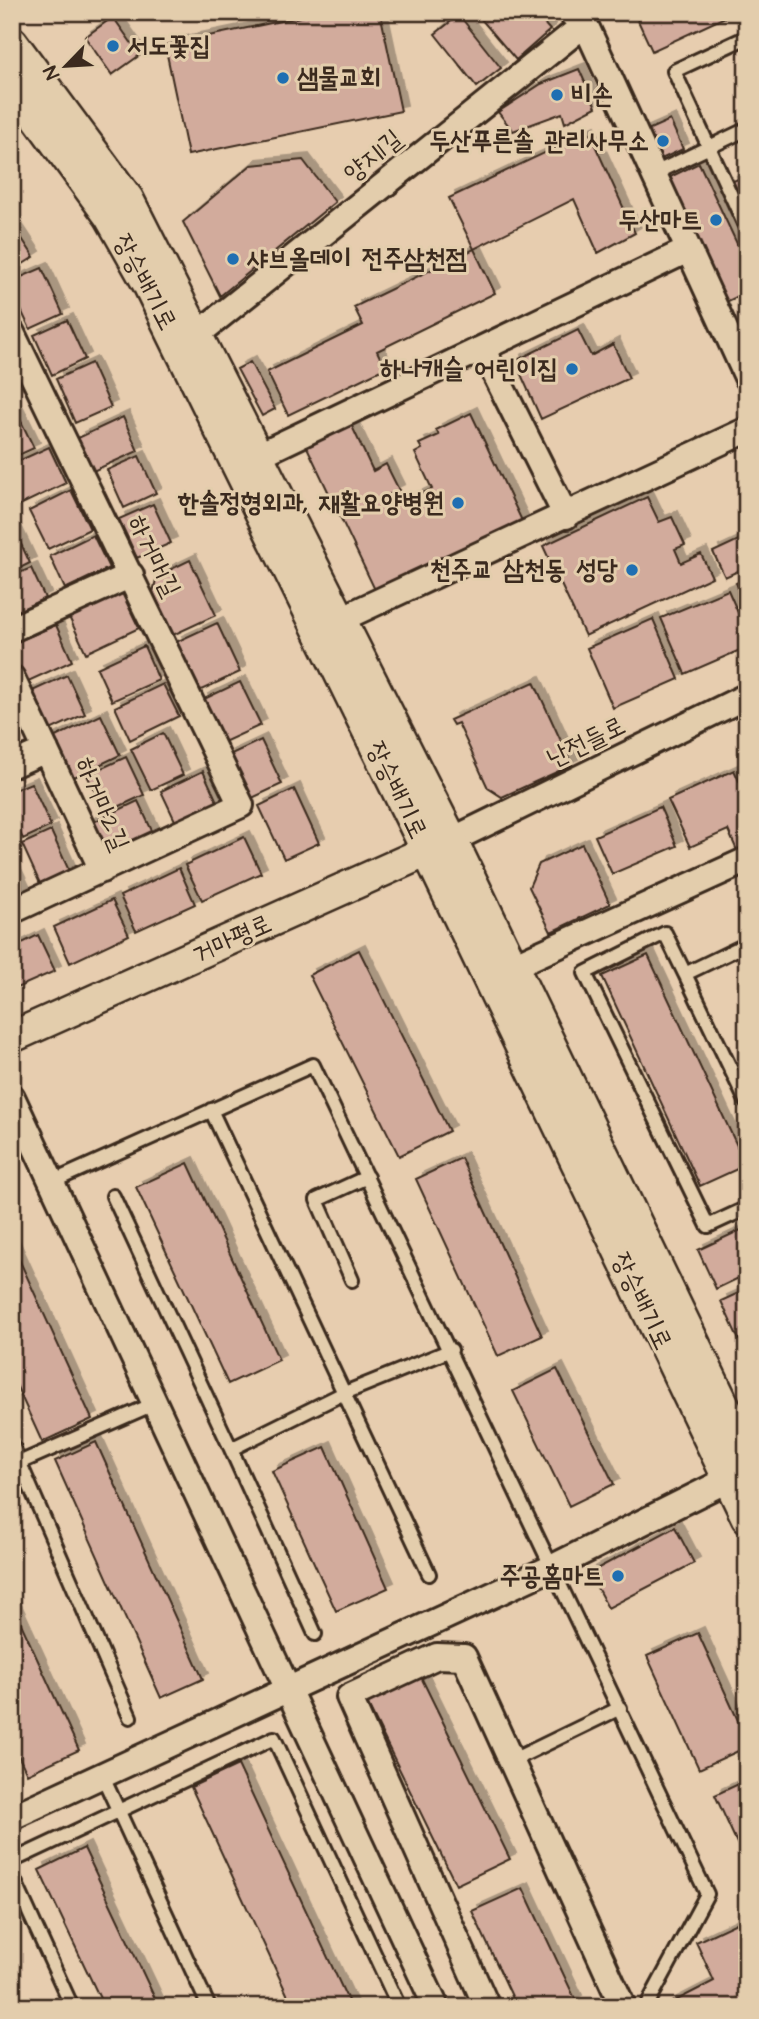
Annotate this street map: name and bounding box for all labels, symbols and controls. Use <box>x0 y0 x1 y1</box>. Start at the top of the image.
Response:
place label: 서도꽃집 <box>127 28 211 64</box>
north arrow <box>32 32 102 102</box>
marker: 서도꽃집 <box>105 38 121 54</box>
place label: 샘물교회 <box>297 60 381 96</box>
text: N <box>37 61 67 84</box>
marker: 샘물교회 <box>275 70 291 86</box>
place label: 비손 <box>571 77 613 113</box>
marker: 비손 <box>549 87 565 103</box>
street label: 양지1길 <box>336 121 410 191</box>
place label: 두산푸른솔 관리사무소 <box>429 123 649 159</box>
marker: 두산푸른솔 관리사무소 <box>655 133 671 149</box>
place label: 두산마트 <box>618 202 702 238</box>
marker: 두산마트 <box>708 212 724 228</box>
street label: 장승배기로 <box>105 227 185 337</box>
place label: 샤브올데이 전주삼천점 <box>246 241 467 277</box>
marker: 샤브올데이 전주삼천점 <box>225 251 241 267</box>
place label: 하나캐슬 어린이집 <box>380 351 558 387</box>
marker: 하나캐슬 어린이집 <box>564 361 580 377</box>
place label: 한솔정형외과, 재활요양병원 <box>177 485 444 521</box>
marker: 한솔정형외과, 재활요양병원 <box>450 495 466 511</box>
street label: 하거마1길 <box>119 509 189 603</box>
place label: 천주교 삼천동 성당 <box>430 552 618 588</box>
marker: 천주교 삼천동 성당 <box>624 562 640 578</box>
street label: 난전들로 <box>541 707 631 777</box>
street label: 장승배기로 <box>358 735 436 845</box>
street label: 하거마2길 <box>66 752 138 856</box>
street label: 거마평로 <box>186 906 278 972</box>
street label: 장승배기로 <box>603 1246 681 1356</box>
place label: 주공홈마트 <box>499 1558 604 1594</box>
marker: 주공홈마트 <box>610 1568 626 1584</box>

